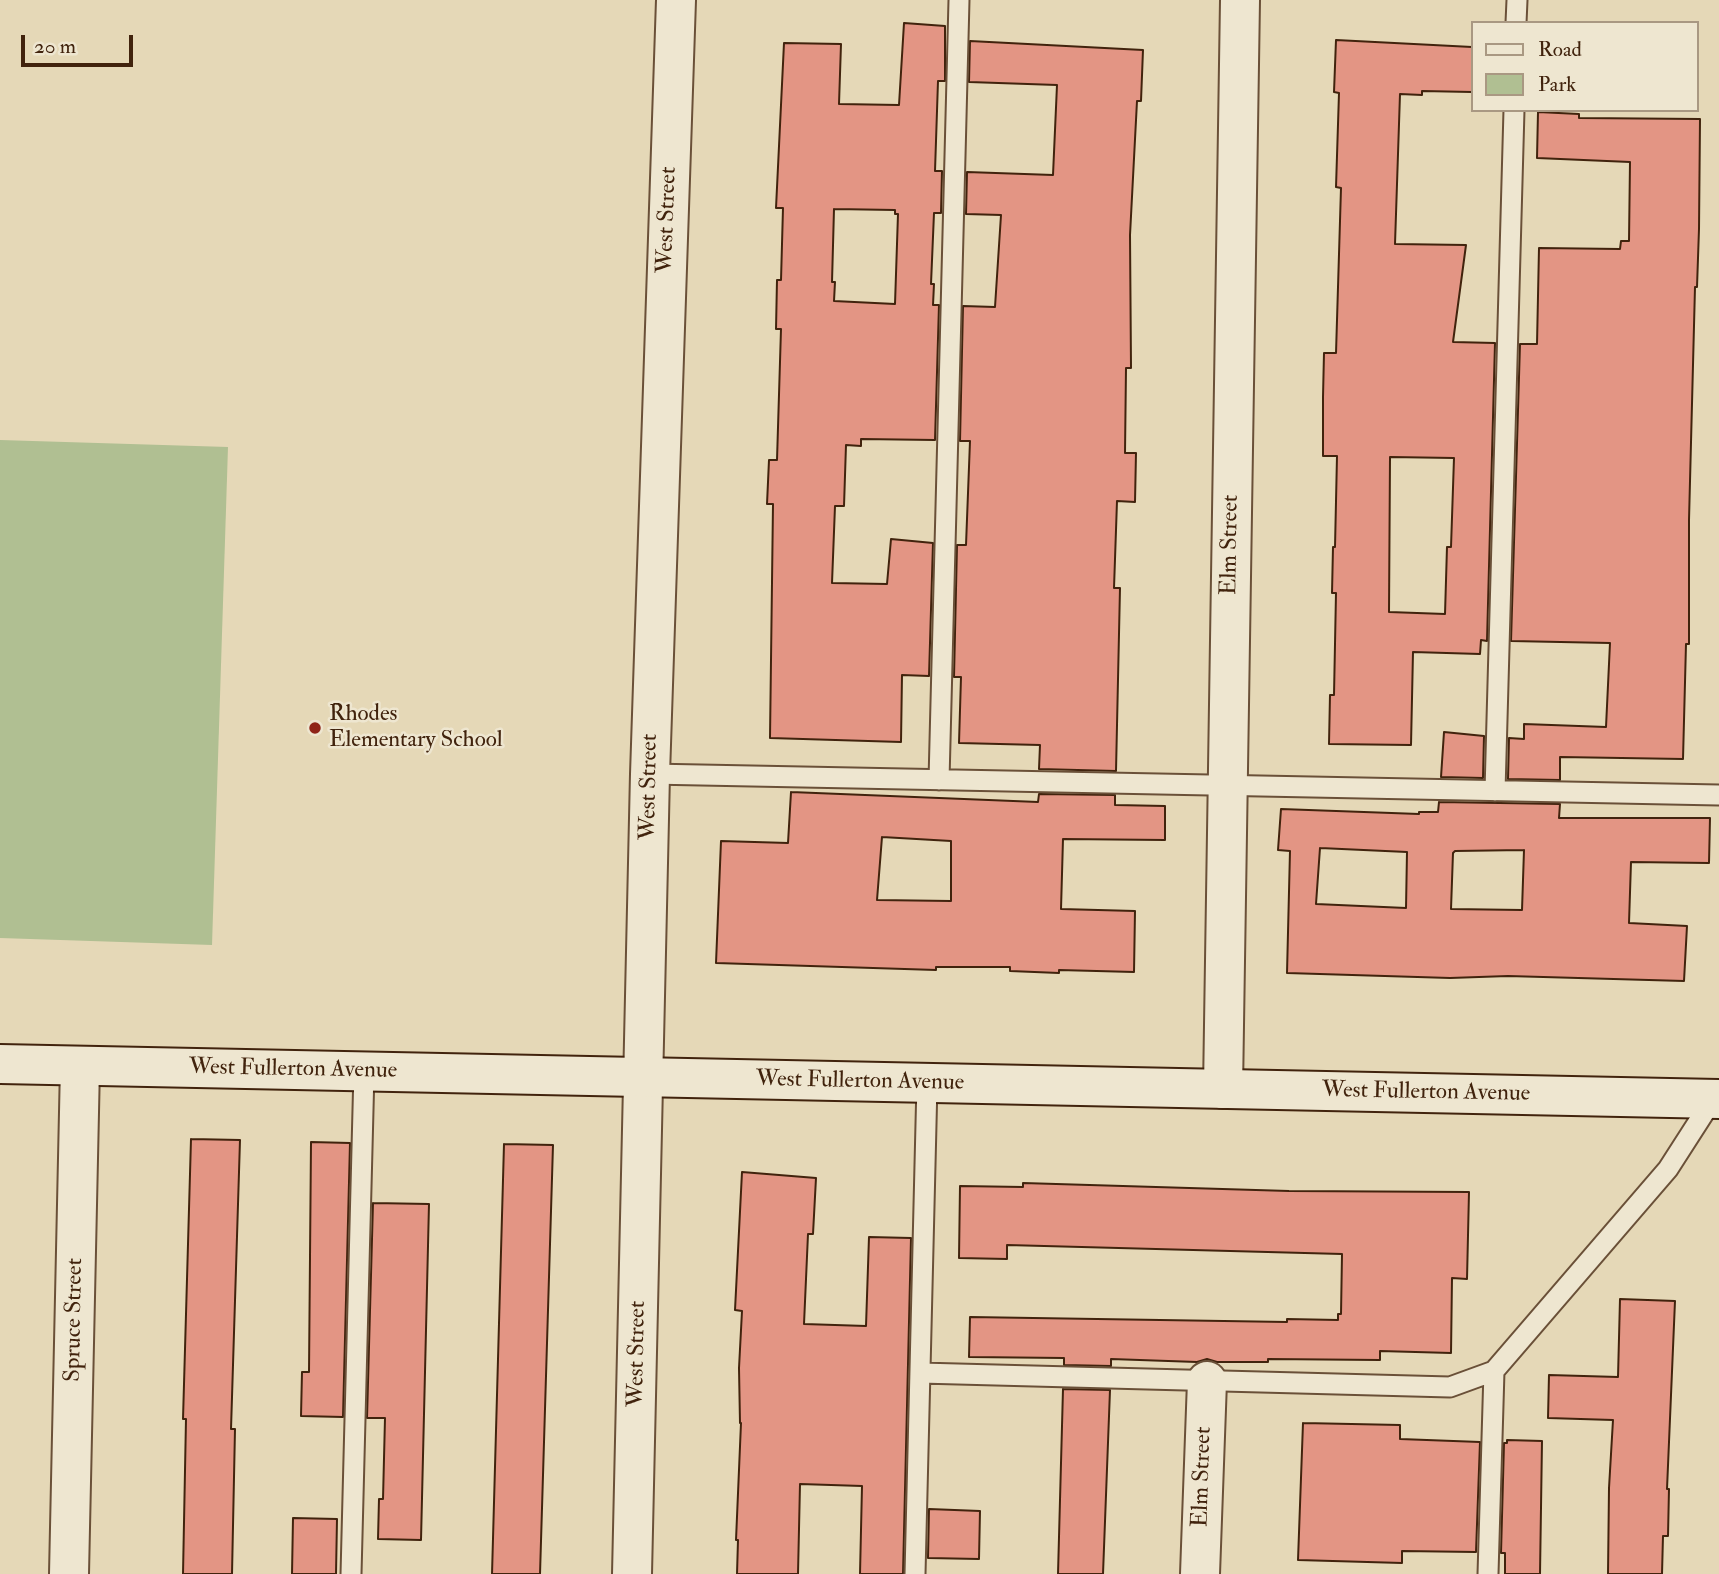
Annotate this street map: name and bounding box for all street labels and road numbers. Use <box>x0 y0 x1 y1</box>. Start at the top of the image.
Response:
street label: West Street <box>652 166 684 274</box>
street label: Elm Street <box>1216 494 1246 596</box>
street label: West Street <box>635 733 665 841</box>
street label: West Fullerton Avenue <box>189 1054 397 1086</box>
street label: West Fullerton Avenue <box>756 1066 964 1098</box>
street label: West Fullerton Avenue <box>1322 1077 1530 1109</box>
street label: Spruce Street <box>60 1258 90 1382</box>
street label: West Street <box>623 1300 653 1408</box>
street label: Elm Street <box>1187 1426 1219 1528</box>

